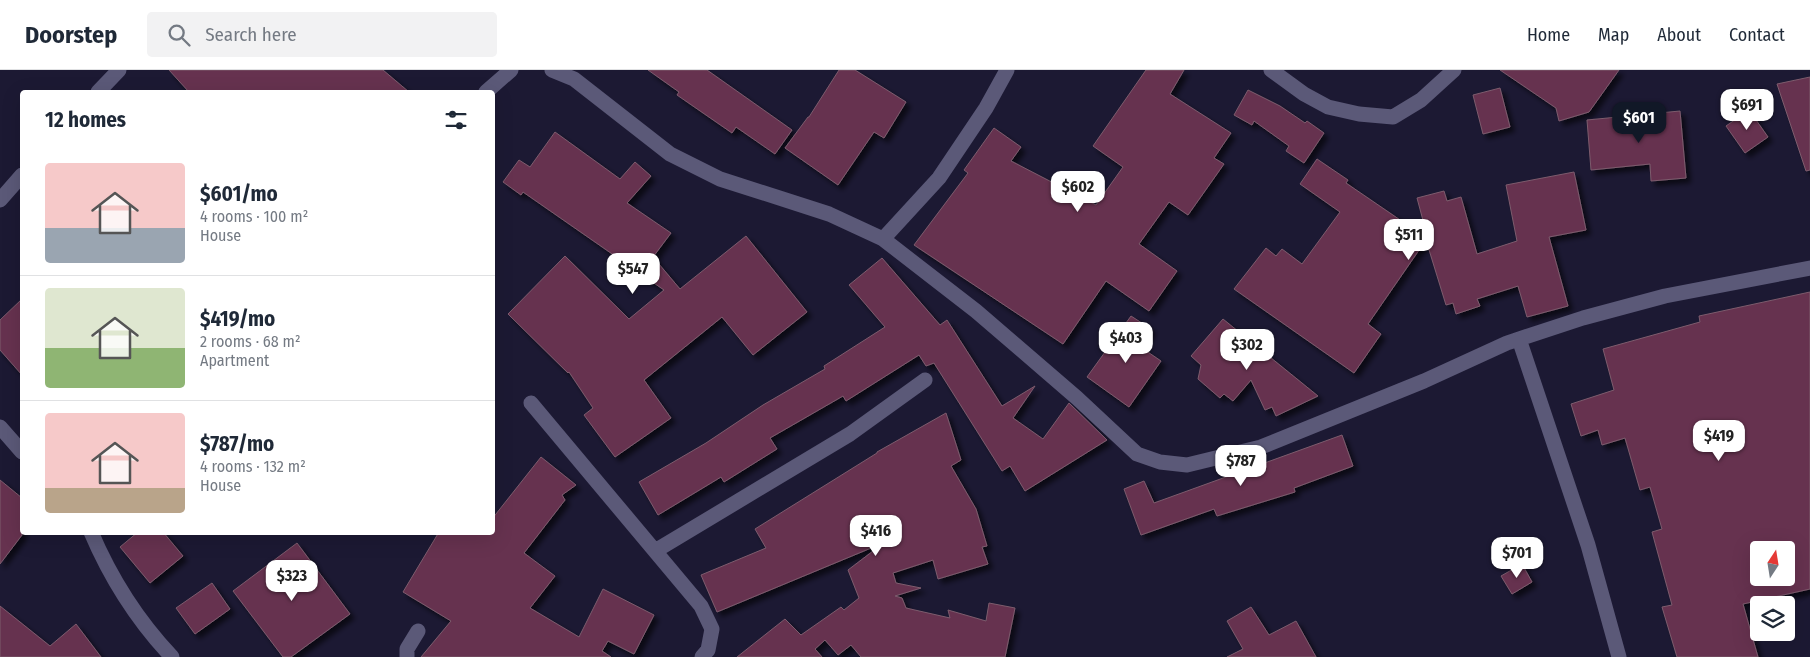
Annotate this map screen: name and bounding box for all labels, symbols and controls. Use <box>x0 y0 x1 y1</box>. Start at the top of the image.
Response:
search box <box>147 12 497 57</box>
text: Doorstep <box>25 21 117 49</box>
icon: search <box>165 21 193 49</box>
text: Search here <box>205 23 297 46</box>
text: Home <box>1527 24 1570 46</box>
text: Map <box>1598 24 1629 46</box>
text: About <box>1657 24 1701 46</box>
text: Contact <box>1729 24 1785 46</box>
pin: $691 <box>1717 88 1777 131</box>
text: $691 <box>1732 95 1762 114</box>
pin: $601 <box>1609 102 1669 144</box>
icon: filters <box>442 106 470 134</box>
text: 12 homes <box>45 107 126 133</box>
text: $601 <box>1623 108 1655 127</box>
pin: $602 <box>1048 170 1108 213</box>
text: $602 <box>1062 177 1094 196</box>
text: $601/mo <box>200 181 278 207</box>
icon: home <box>85 183 145 243</box>
text: 4 rooms · 100 m² <box>200 207 308 226</box>
pin: $511 <box>1379 218 1439 261</box>
text: $511 <box>1395 225 1423 244</box>
text: House <box>200 226 241 245</box>
pin: $547 <box>603 252 663 295</box>
text: $547 <box>618 259 648 278</box>
text: $419/mo <box>200 306 275 332</box>
icon: home <box>85 308 145 368</box>
pin: $403 <box>1096 322 1156 364</box>
text: $403 <box>1110 328 1142 347</box>
pin: $302 <box>1217 328 1277 371</box>
text: 2 rooms · 68 m² <box>200 332 301 351</box>
text: $302 <box>1231 335 1263 354</box>
text: Apartment <box>200 351 269 370</box>
pin: $419 <box>1689 420 1749 462</box>
text: $419 <box>1704 426 1734 445</box>
text: $787/mo <box>200 431 274 457</box>
icon: home <box>85 433 145 493</box>
pin: $787 <box>1211 444 1271 487</box>
text: $787 <box>1226 451 1256 470</box>
text: 4 rooms · 132 m² <box>200 457 306 476</box>
text: House <box>200 476 241 495</box>
pin: $416 <box>846 514 906 557</box>
text: $416 <box>861 521 891 540</box>
pin: $701 <box>1487 536 1547 579</box>
north arrow <box>1750 541 1795 586</box>
map controls <box>1750 541 1795 641</box>
text: $701 <box>1502 543 1532 562</box>
pin: $323 <box>262 560 322 602</box>
text: $323 <box>277 566 307 585</box>
button: layers <box>1750 596 1795 641</box>

